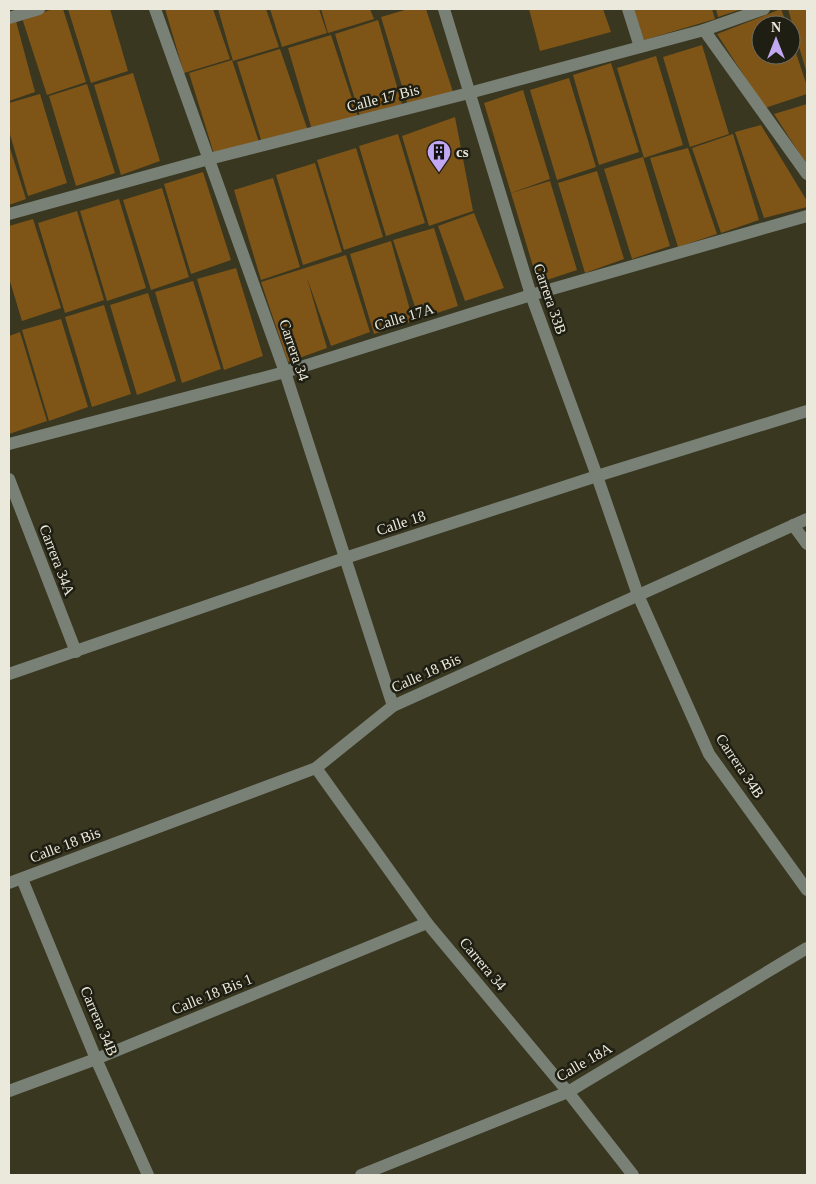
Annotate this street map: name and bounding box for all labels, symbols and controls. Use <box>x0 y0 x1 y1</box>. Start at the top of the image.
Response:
north arrow <box>751 15 801 65</box>
text: N <box>771 20 781 35</box>
street label: Calle 17 Bis <box>345 81 421 115</box>
building icon: cs <box>426 139 452 173</box>
place label: cs <box>456 144 469 160</box>
street label: Carrera 33B <box>530 262 570 336</box>
street label: Calle 17A <box>372 300 436 334</box>
street label: Carrera 34 <box>276 317 312 383</box>
street label: Calle 18 <box>375 508 427 538</box>
street label: Carrera 34A <box>36 522 78 598</box>
street label: Calle 18 Bis <box>389 651 463 695</box>
street label: Carrera 34B <box>713 731 767 801</box>
street label: Calle 18 Bis <box>28 824 103 866</box>
street label: Carrera 34 <box>456 934 510 994</box>
street label: Calle 18 Bis 1 <box>169 971 255 1017</box>
street label: Carrera 34B <box>77 984 121 1058</box>
street label: Calle 18A <box>553 1040 615 1084</box>

